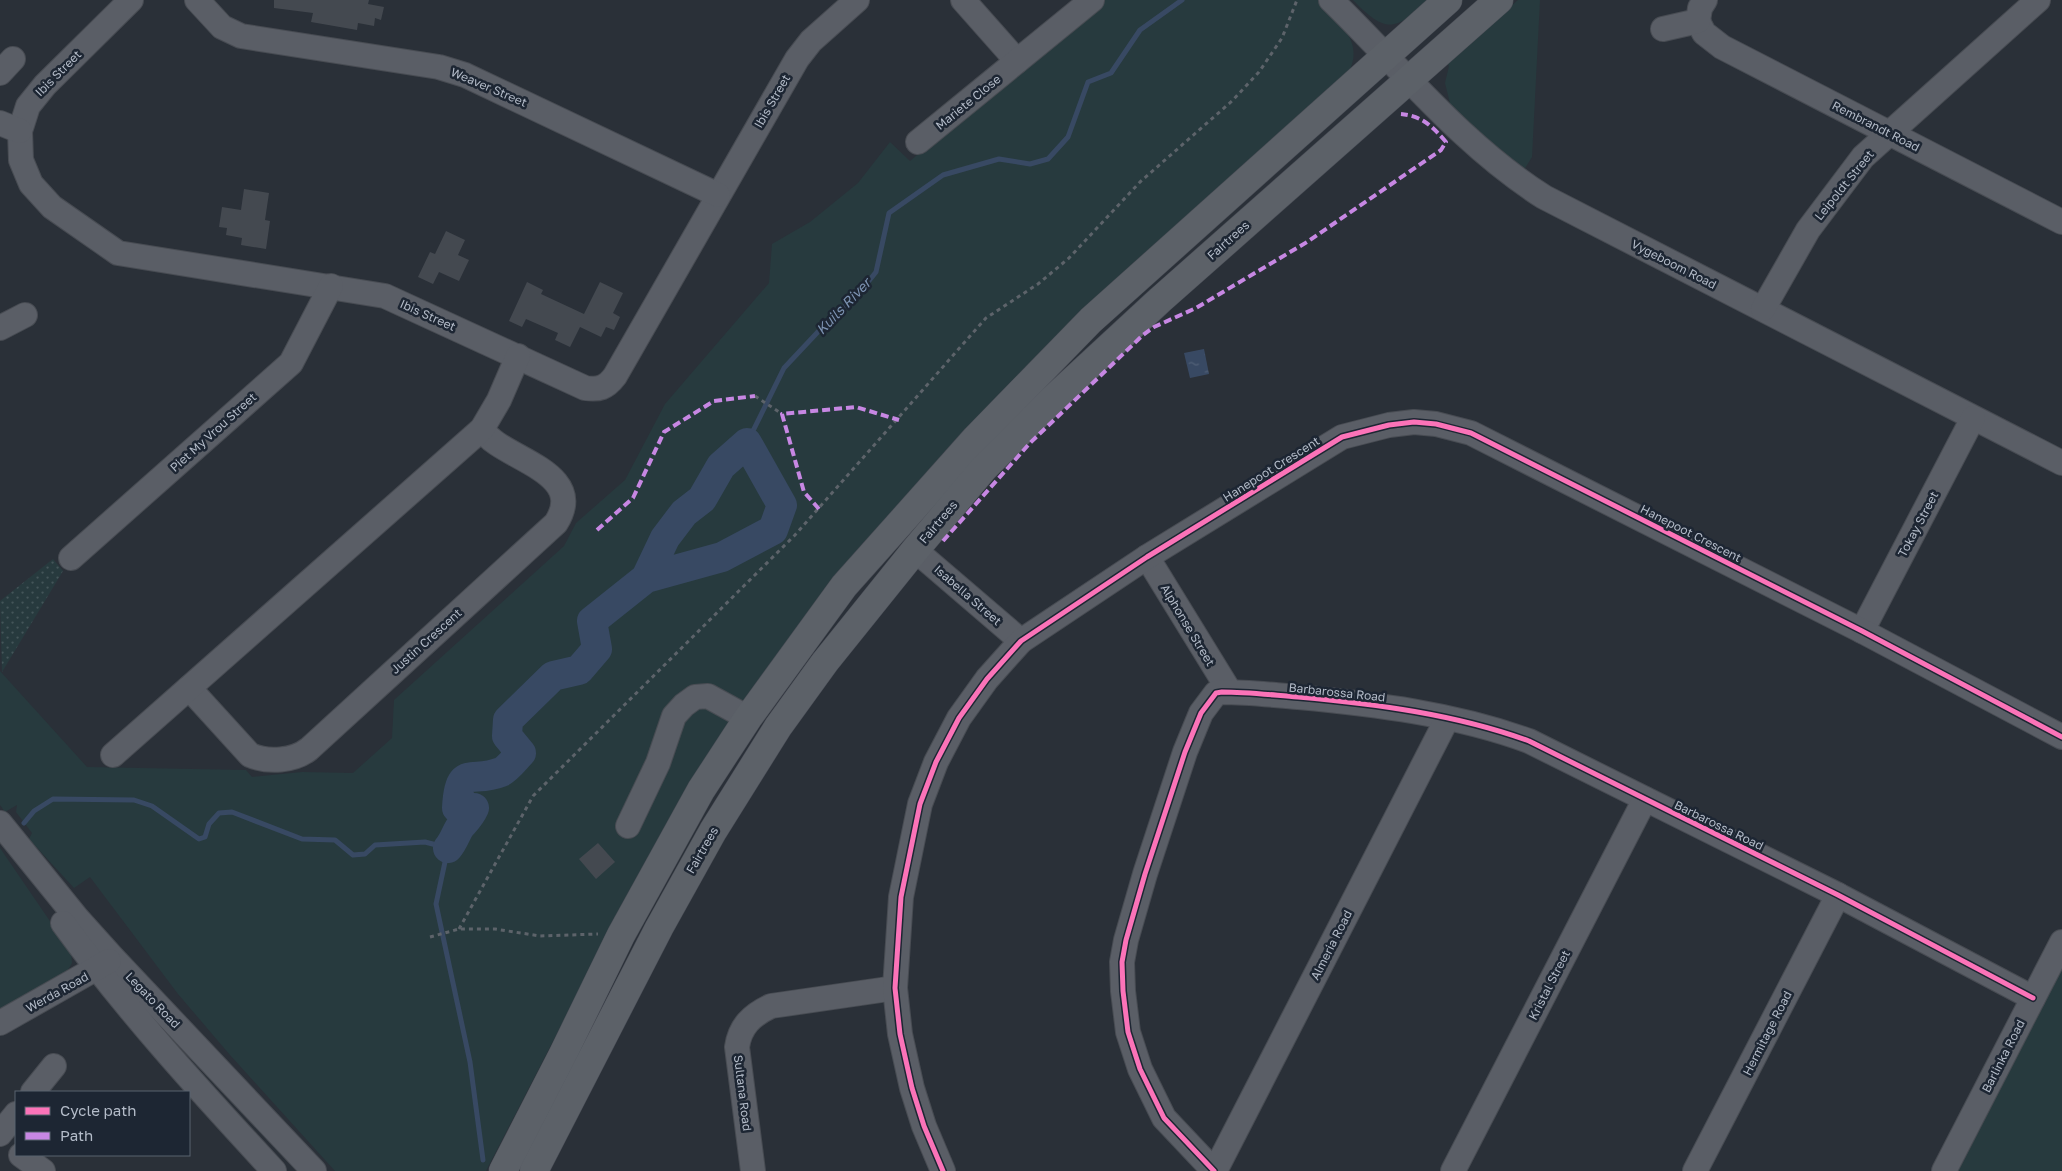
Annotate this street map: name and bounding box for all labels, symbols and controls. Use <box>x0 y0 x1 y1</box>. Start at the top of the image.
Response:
street label: Ibis Street <box>32 47 84 99</box>
street label: Weaver Street <box>449 64 529 110</box>
street label: Ibis Street <box>751 71 793 130</box>
street label: Mariete Close <box>933 71 1003 133</box>
street label: Rembrandt Road <box>1830 97 1922 155</box>
street label: Leipoldt Street <box>1811 147 1877 223</box>
street label: Fairtrees <box>1204 217 1252 263</box>
street label: Vygeboom Road <box>1629 236 1719 292</box>
water label: Kuils River <box>812 273 876 338</box>
street label: Ibis Street <box>398 296 458 334</box>
street label: Piet My Vrou Street <box>167 389 259 475</box>
street label: Hanepoot Crescent <box>1220 433 1322 505</box>
street label: Tokay Street <box>1894 489 1942 559</box>
street label: Fairtrees <box>916 497 960 547</box>
street label: Hanepoot Crescent <box>1638 501 1744 565</box>
street label: Isabella Street <box>931 562 1005 628</box>
street label: Alphonse Street <box>1158 581 1218 669</box>
street label: Justin Crescent <box>387 605 465 677</box>
street label: Barbarossa Road <box>1288 679 1386 705</box>
street label: Barbarossa Road <box>1672 797 1766 853</box>
street label: Fairtrees <box>683 824 721 876</box>
street label: Almeria Road <box>1307 908 1355 982</box>
street label: Kristal Street <box>1525 947 1573 1022</box>
street label: Werda Road <box>23 969 91 1015</box>
street label: Legato Road <box>123 969 183 1031</box>
street label: Hermitage Road <box>1739 988 1795 1078</box>
street label: Barlinka Road <box>1978 1017 2028 1095</box>
street label: Sultana Road <box>731 1054 755 1132</box>
legend <box>15 1091 190 1156</box>
text: Cycle path <box>60 1101 136 1119</box>
text: Path <box>60 1126 93 1144</box>

